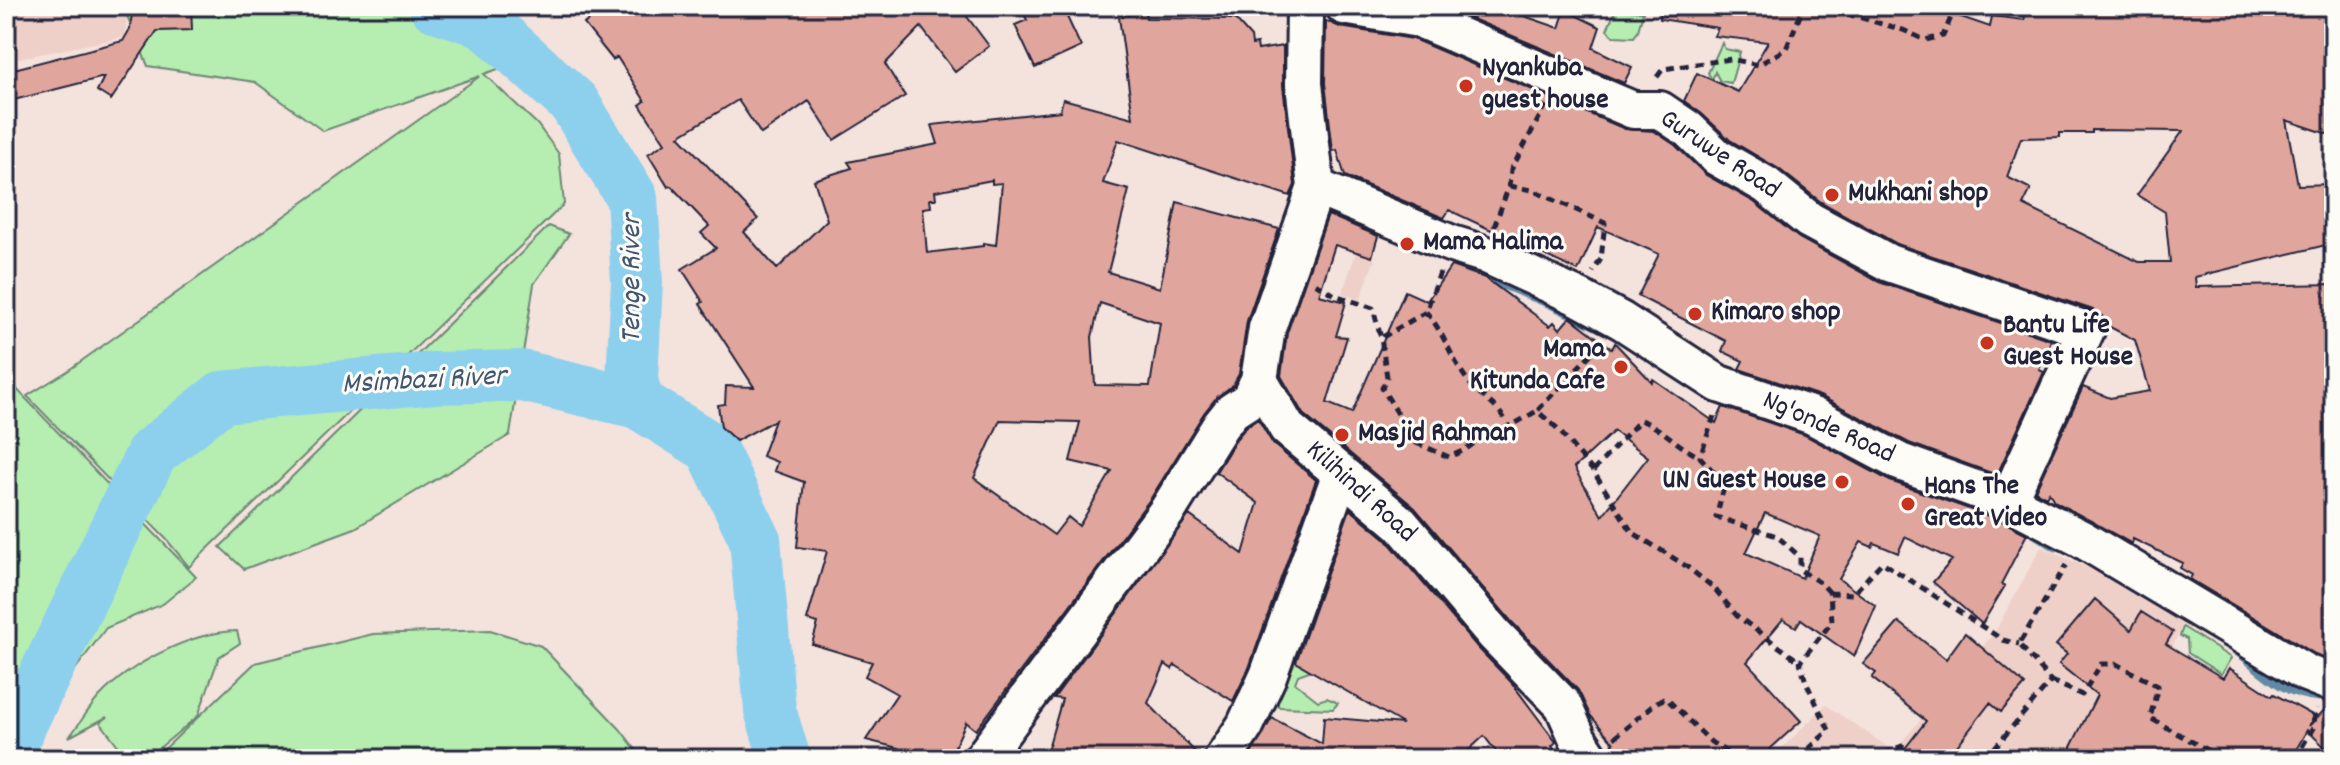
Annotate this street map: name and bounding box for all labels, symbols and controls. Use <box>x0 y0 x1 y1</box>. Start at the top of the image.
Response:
place label: Nyankuba guest house <box>1482 50 1609 122</box>
marker: Nyankuba guest house <box>1457 77 1475 95</box>
street label: Guruwe Road <box>1651 101 1787 211</box>
place label: Mukhani shop <box>1848 175 1988 215</box>
marker: Mukhani shop <box>1823 186 1841 204</box>
water label: Tenge River <box>612 212 655 344</box>
place label: Mama Halima <box>1423 224 1564 264</box>
marker: Mama Halima <box>1398 235 1416 253</box>
place label: Kimaro shop <box>1711 294 1841 334</box>
marker: Kimaro shop <box>1686 305 1704 323</box>
place label: Bantu Life Guest House <box>2003 307 2133 379</box>
place label: Mama Kitunda Cafe <box>1470 331 1606 403</box>
marker: Bantu Life Guest House <box>1978 334 1996 352</box>
water label: Msimbazi River <box>341 356 510 408</box>
marker: Mama Kitunda Cafe <box>1612 358 1630 376</box>
street label: Ng'onde Road <box>1755 382 1901 476</box>
place label: Masjid Rahman <box>1358 415 1516 455</box>
marker: Masjid Rahman <box>1333 426 1351 444</box>
street label: Kilihindi Road <box>1295 432 1425 554</box>
place label: UN Guest House <box>1662 462 1826 502</box>
place label: Hans The Great Video <box>1924 468 2047 540</box>
marker: UN Guest House <box>1833 473 1851 491</box>
marker: Hans The Great Video <box>1899 495 1917 513</box>

